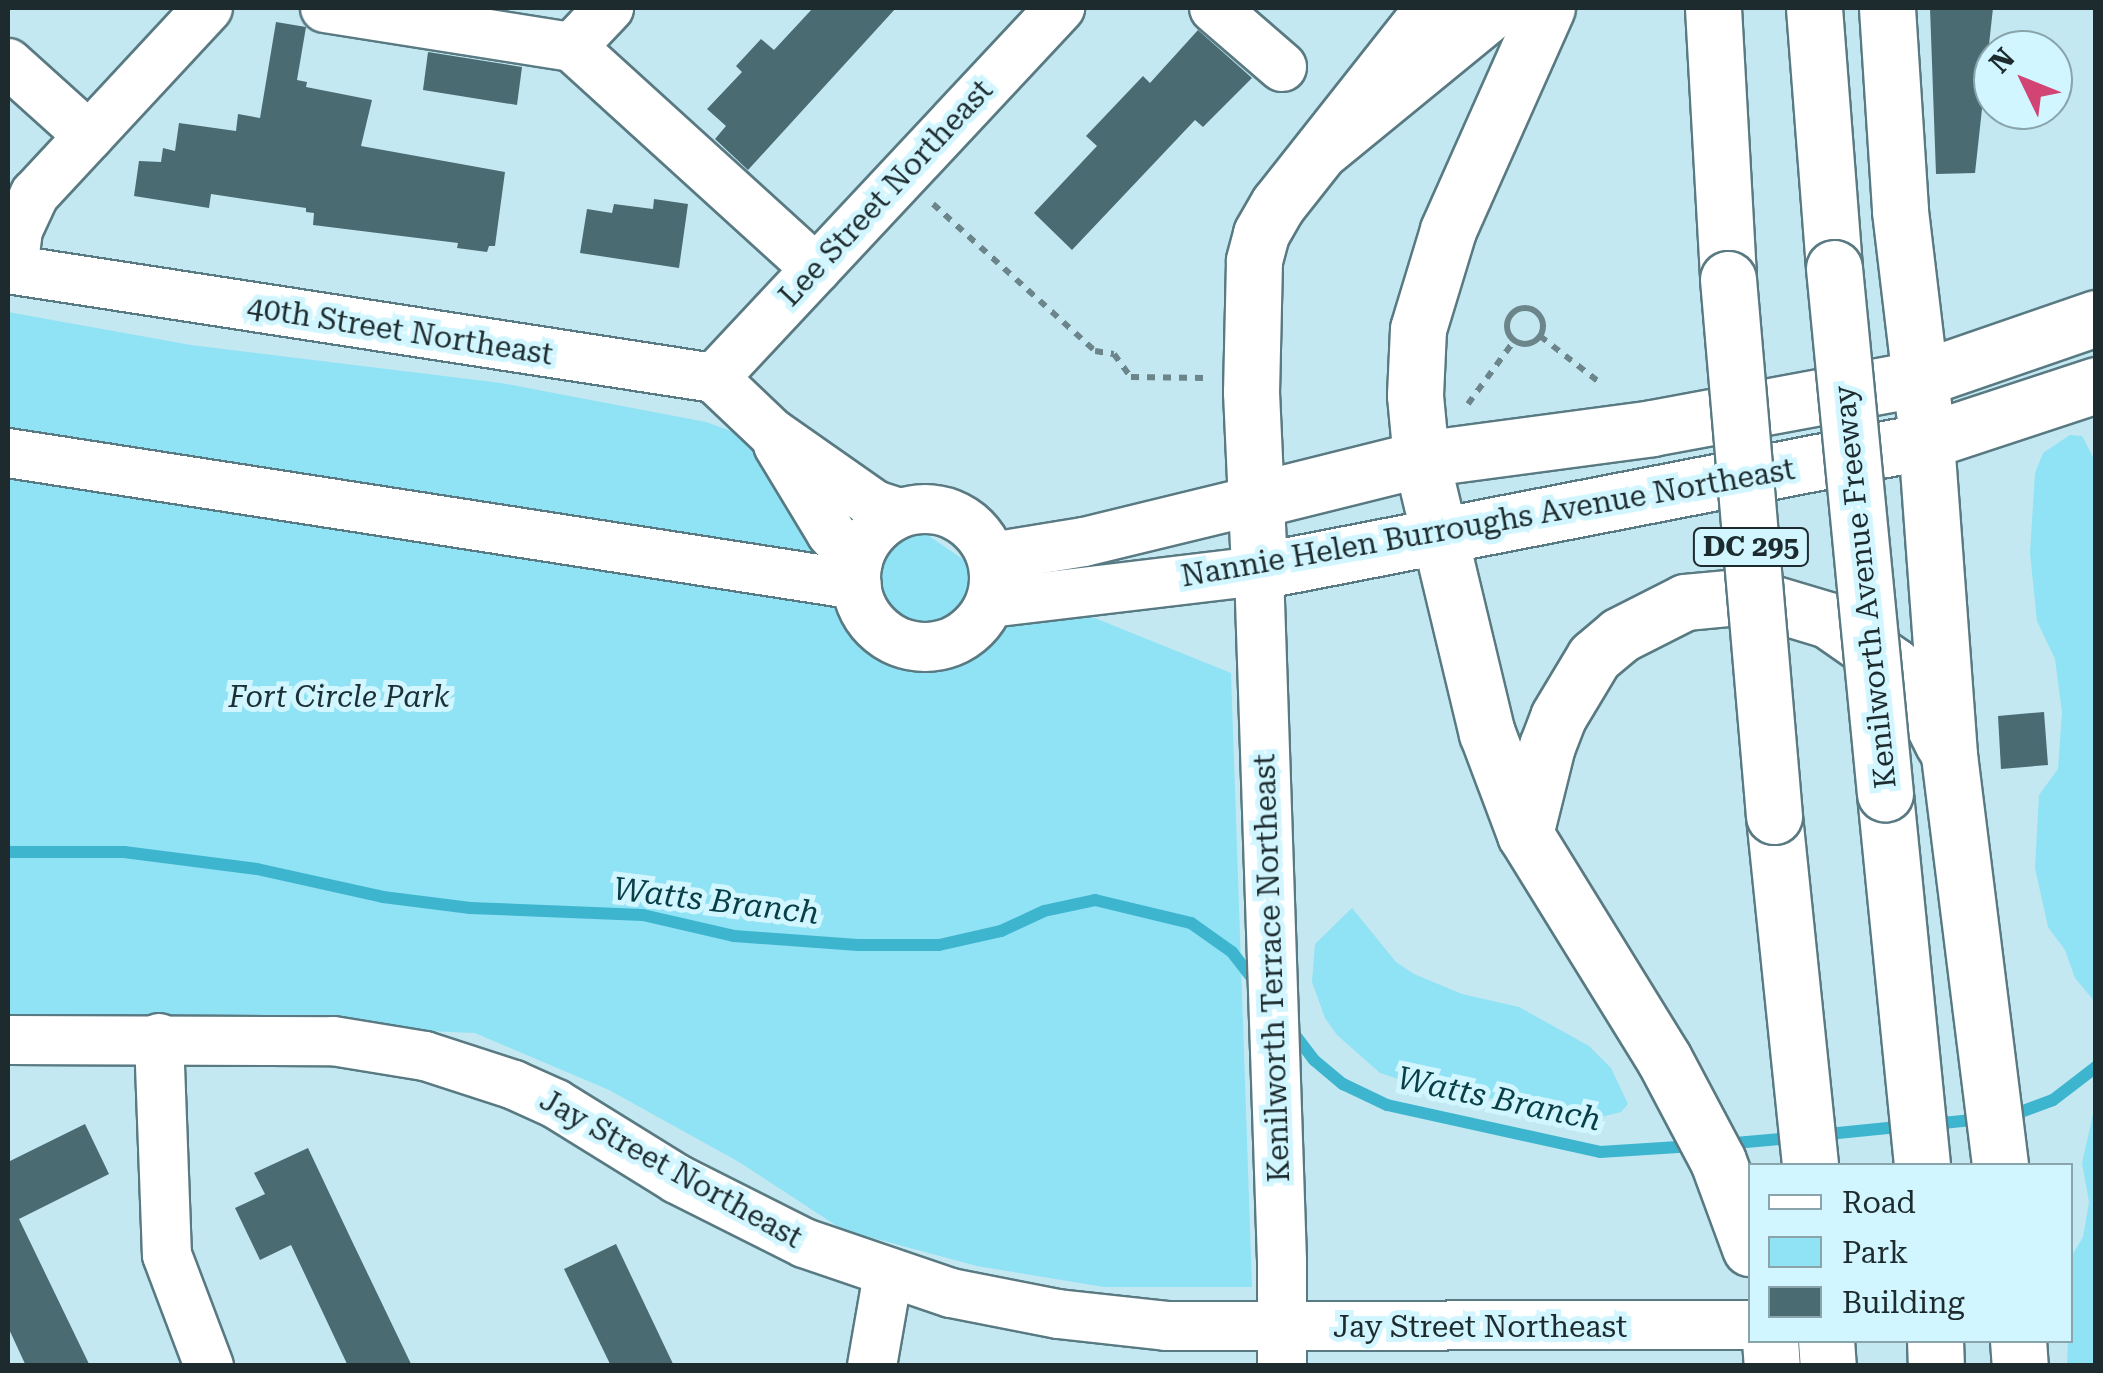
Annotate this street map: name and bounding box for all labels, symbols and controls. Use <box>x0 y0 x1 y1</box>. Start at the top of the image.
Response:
north arrow <box>1973 30 2073 130</box>
text: N <box>1983 41 2022 80</box>
street label: Lee Street Northeast <box>772 72 1000 314</box>
street label: 40th Street Northeast <box>245 289 555 373</box>
street label: Kenilworth Avenue Freeway <box>1826 384 1904 790</box>
street label: Nannie Helen Burroughs Avenue Northeast <box>1178 451 1798 595</box>
road number: DC 295 <box>1691 524 1811 570</box>
park label: Fort Circle Park <box>229 679 449 715</box>
street label: Kenilworth Terrace Northeast <box>1247 753 1297 1183</box>
water label: Watts Branch <box>611 869 821 933</box>
water label: Watts Branch <box>1394 1059 1604 1139</box>
street label: Jay Street Northeast <box>534 1082 808 1256</box>
legend <box>1748 1163 2073 1343</box>
text: Road <box>1842 1185 1916 1220</box>
text: Park <box>1842 1235 1908 1270</box>
text: Building <box>1842 1285 1965 1320</box>
street label: Jay Street Northeast <box>1333 1309 1627 1345</box>

